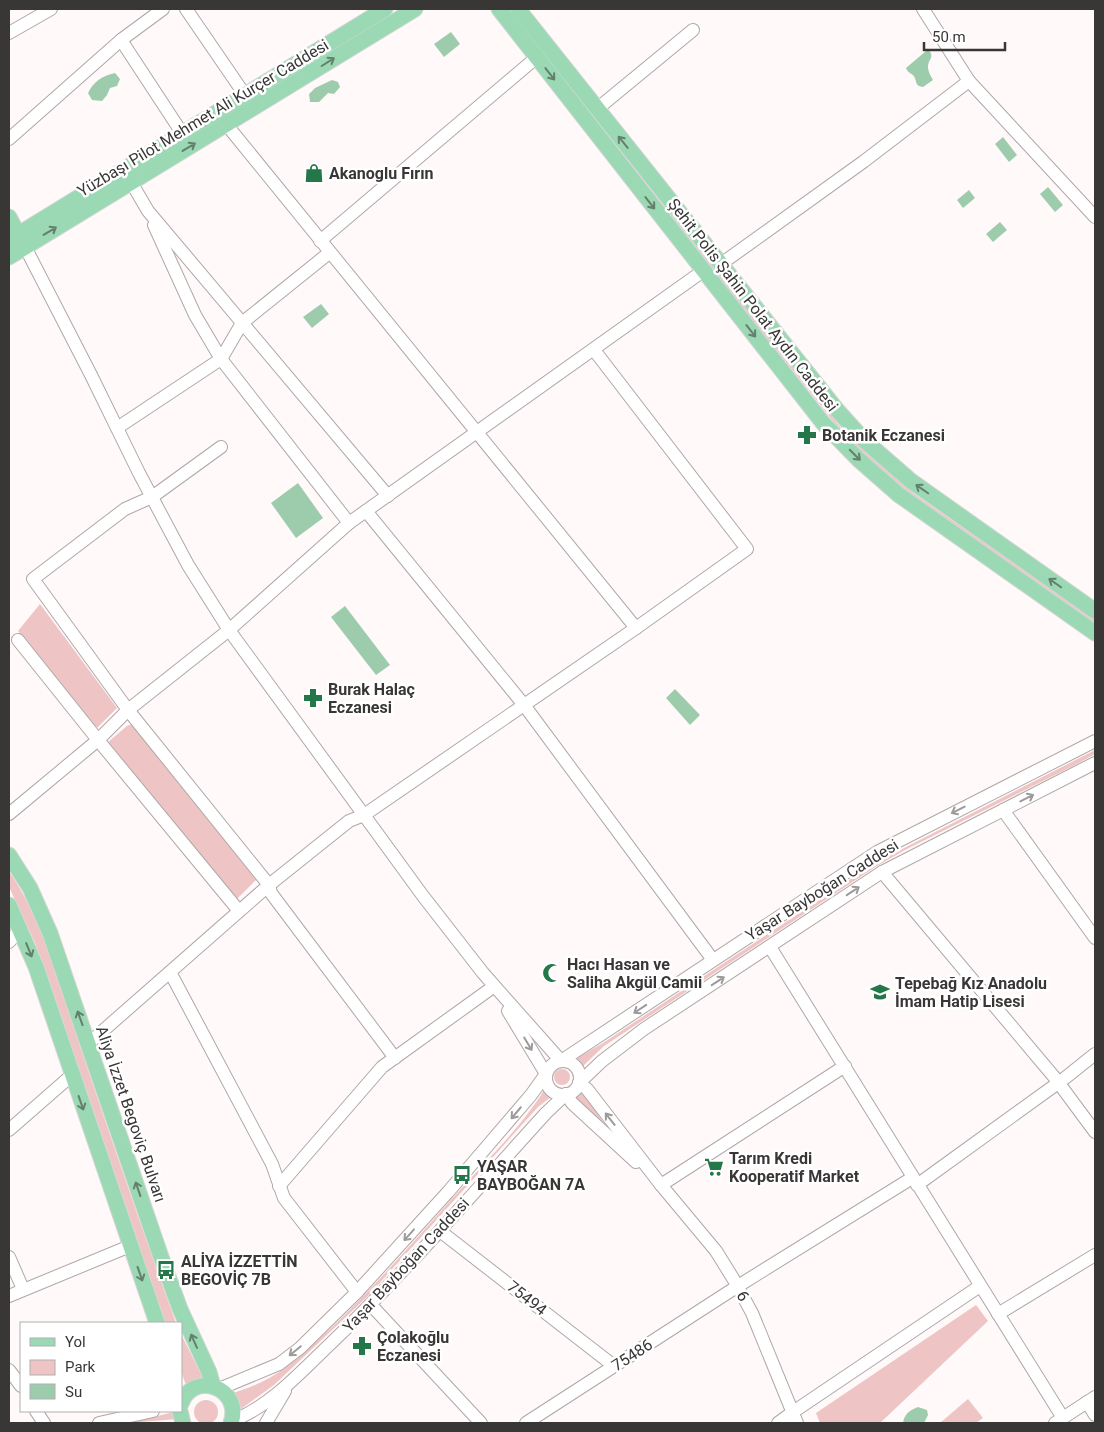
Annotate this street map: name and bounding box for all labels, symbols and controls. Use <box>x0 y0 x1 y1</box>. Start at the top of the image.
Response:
scale bar <box>924 20 1005 52</box>
text: 50 m <box>932 28 966 46</box>
street label: Yüzbaşı Pilot Mehmet Ali Kurçer Caddesi <box>74 35 332 201</box>
one-way arrow <box>320 57 334 67</box>
one-way arrow <box>545 68 556 81</box>
one-way arrow <box>618 135 629 148</box>
one-way arrow <box>181 141 195 151</box>
shop icon: Akanoglu Fırın <box>303 162 325 184</box>
place label: Akanoglu Fırın <box>329 164 434 183</box>
street label: Şehit Polis Şahin Polat Aydın Caddesi <box>664 195 842 415</box>
one-way arrow <box>645 196 655 210</box>
one-way arrow <box>42 225 56 235</box>
one-way arrow <box>745 324 756 337</box>
pharmacy icon: Botanik Eczanesi <box>796 424 818 446</box>
place label: Botanik Eczanesi <box>822 426 945 445</box>
one-way arrow <box>848 449 861 461</box>
one-way arrow <box>916 484 930 494</box>
one-way arrow <box>1048 578 1062 588</box>
place label: Burak Halaç Eczanesi <box>328 680 415 717</box>
pharmacy icon: Burak Halaç Eczanesi <box>302 687 324 709</box>
one-way arrow <box>1019 793 1034 802</box>
one-way arrow <box>951 806 966 815</box>
street label: Yaşar Bayboğan Caddesi <box>742 835 902 945</box>
one-way arrow <box>846 886 860 896</box>
one-way arrow <box>24 942 34 957</box>
place label: Hacı Hasan ve Saliha Akgül Camii <box>567 955 702 992</box>
mosque icon: Hacı Hasan ve Saliha Akgül Camii <box>541 962 563 984</box>
place label: Tepebağ Kız Anadolu İmam Hatip Lisesi <box>895 974 1047 1011</box>
one-way arrow <box>710 976 724 986</box>
school or university icon: Tepebağ Kız Anadolu İmam Hatip Lisesi <box>869 981 891 1003</box>
one-way arrow <box>633 1004 647 1014</box>
one-way arrow <box>75 1011 84 1027</box>
street label: Aliya İzzet Begoviç Bulvarı <box>92 1023 170 1205</box>
one-way arrow <box>523 1036 533 1050</box>
one-way arrow <box>77 1095 86 1111</box>
one-way arrow <box>510 1106 522 1119</box>
one-way arrow <box>605 1113 616 1126</box>
place label: Tarım Kredi Kooperatif Market <box>729 1149 860 1186</box>
supermarket icon: Tarım Kredi Kooperatif Market <box>703 1156 725 1178</box>
place label: YAŞAR BAYBOĞAN 7A <box>477 1157 585 1194</box>
bus stop icon: YAŞAR BAYBOĞAN 7A <box>451 1164 473 1186</box>
one-way arrow <box>132 1181 142 1197</box>
street label: Yaşar Bayboğan Caddesi <box>339 1194 473 1336</box>
one-way arrow <box>403 1228 415 1241</box>
place label: ALİYA İZZETTİN BEGOVİÇ 7B <box>181 1252 298 1289</box>
bus stop icon: ALİYA İZZETTİN BEGOVİÇ 7B <box>155 1259 177 1281</box>
one-way arrow <box>136 1265 145 1281</box>
street label: 75494 <box>503 1277 551 1319</box>
street label: 6 <box>733 1287 753 1305</box>
legend <box>20 1322 182 1412</box>
place label: Çolakoğlu Eczanesi <box>377 1328 449 1365</box>
text: Yol <box>65 1333 86 1351</box>
one-way arrow <box>189 1334 199 1349</box>
pharmacy icon: Çolakoğlu Eczanesi <box>351 1335 373 1357</box>
street label: 75486 <box>608 1335 656 1375</box>
one-way arrow <box>289 1345 302 1356</box>
text: Park <box>65 1358 96 1376</box>
text: Su <box>65 1383 82 1401</box>

